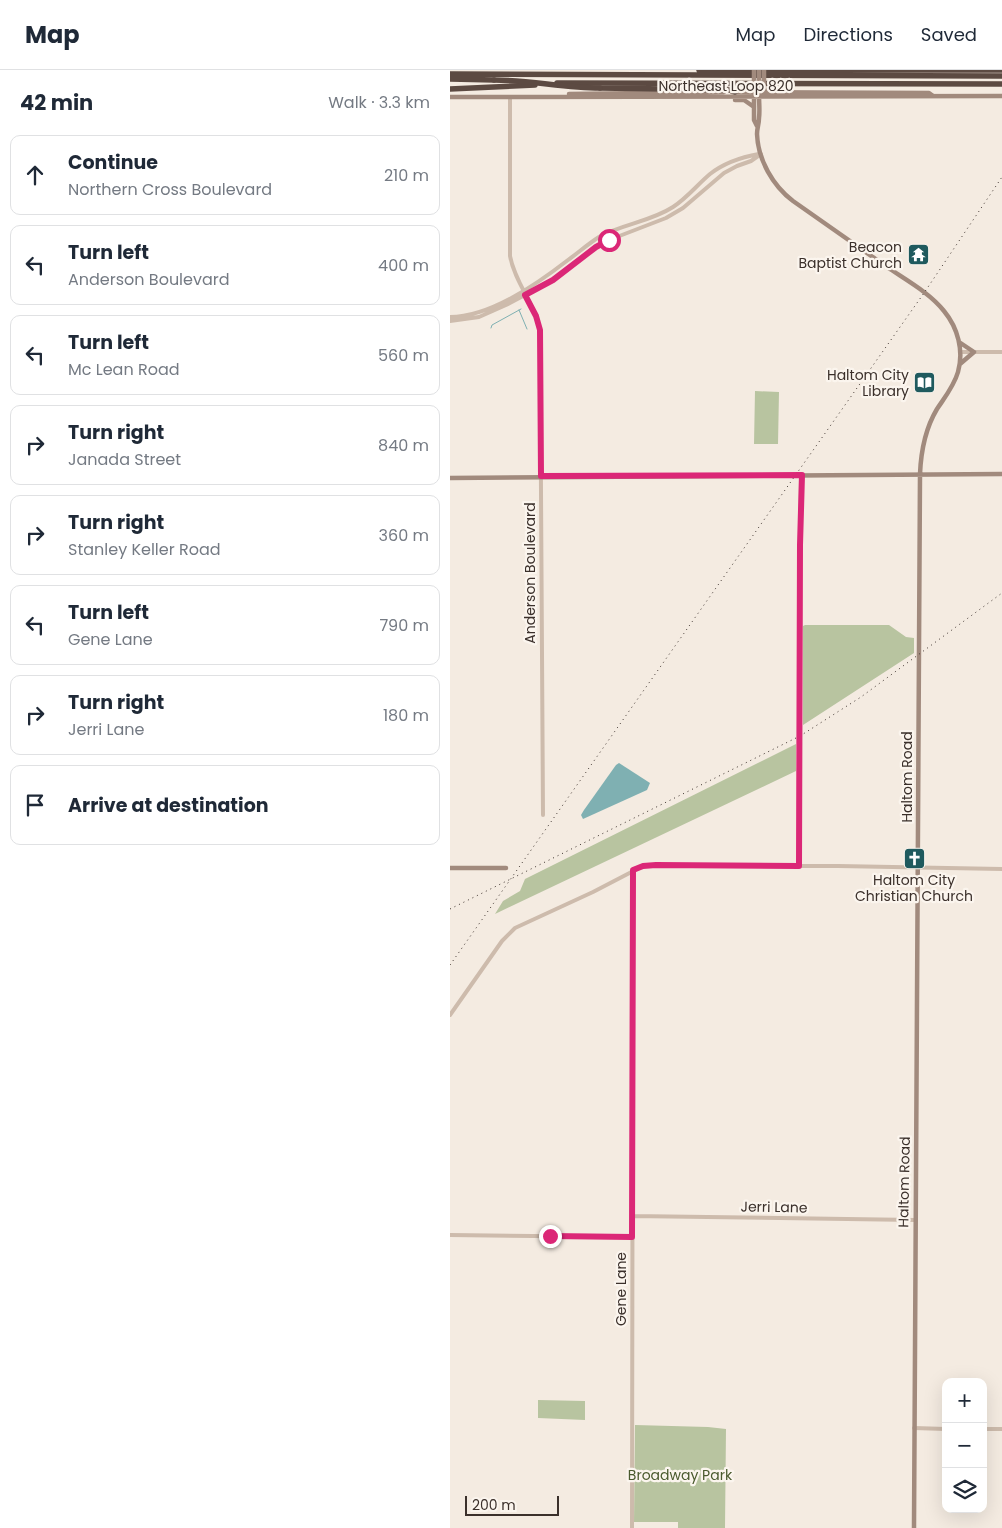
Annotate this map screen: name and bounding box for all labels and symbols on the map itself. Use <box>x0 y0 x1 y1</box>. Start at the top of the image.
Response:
street label: Northeast Loop 820 <box>658 76 794 96</box>
route start <box>598 229 621 252</box>
place label: Beacon Baptist Church <box>798 237 902 273</box>
temple icon: Beacon Baptist Church <box>906 243 930 267</box>
place label: Haltom City Library <box>827 365 909 401</box>
library icon: Haltom City Library <box>913 371 937 395</box>
street label: Anderson Boulevard <box>520 502 540 644</box>
street label: Haltom Road <box>897 731 917 823</box>
church icon: Haltom City Christian Church <box>902 846 926 870</box>
place label: Haltom City Christian Church <box>855 870 973 906</box>
street label: Haltom Road <box>893 1136 915 1228</box>
street label: Jerri Lane <box>740 1196 808 1218</box>
route end <box>539 1225 562 1248</box>
street label: Gene Lane <box>611 1252 631 1326</box>
park label: Broadway Park <box>628 1465 733 1485</box>
scale bar <box>465 1493 559 1516</box>

